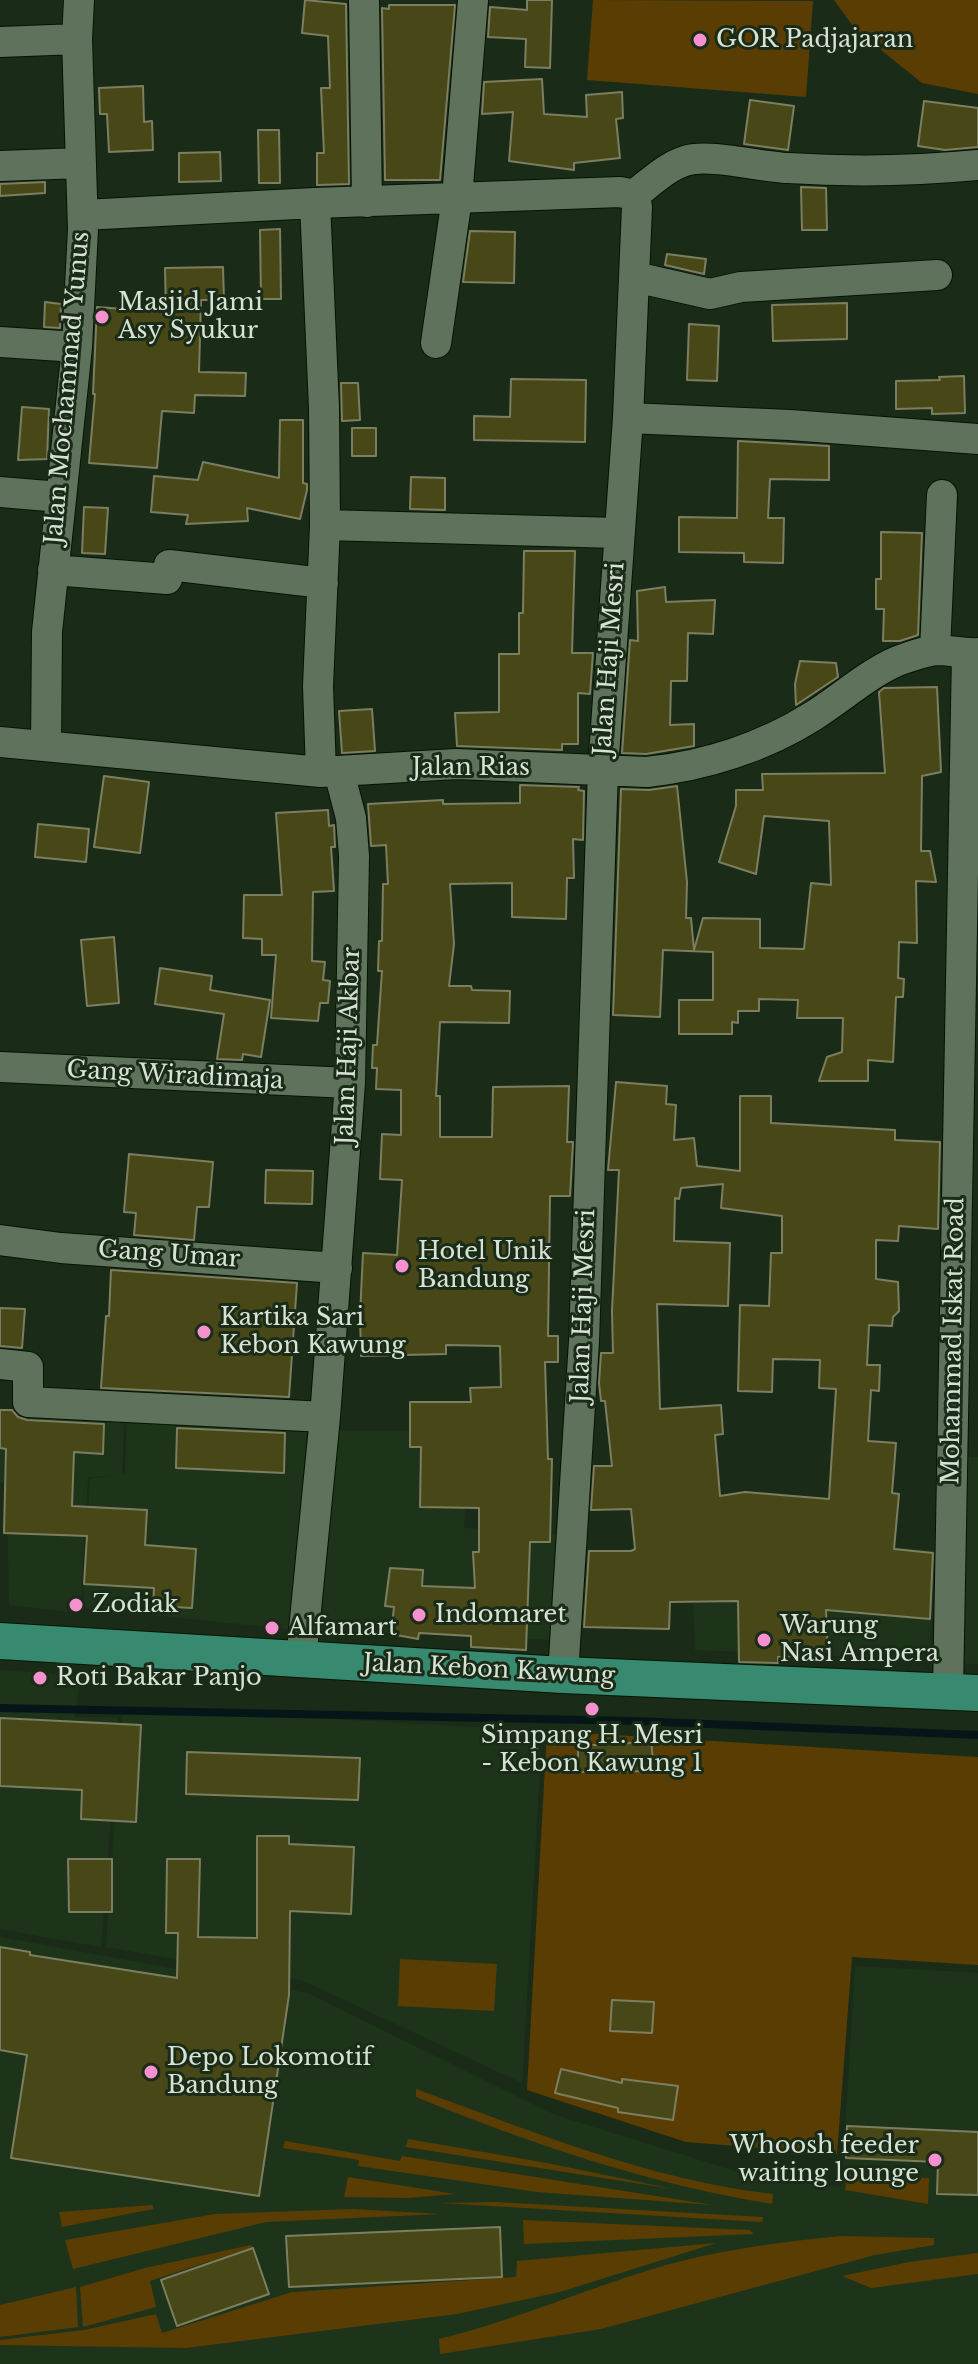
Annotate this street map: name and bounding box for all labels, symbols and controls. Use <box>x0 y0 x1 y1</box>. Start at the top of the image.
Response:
place label: GOR Padjajaran <box>716 26 913 54</box>
marker: GOR Padjajaran <box>691 31 709 49</box>
street label: Jalan Mochammad Yunus <box>40 230 96 546</box>
place label: Masjid Jami Asy Syukur <box>118 289 263 345</box>
marker: Masjid Jami Asy Syukur <box>93 308 111 326</box>
street label: Jalan Haji Mesri <box>589 561 631 757</box>
street label: Jalan Rias <box>412 754 530 782</box>
street label: Jalan Haji Akbar <box>331 947 367 1145</box>
street label: Gang Wiradimaja <box>66 1056 284 1096</box>
street label: Mohammad Iskat Road <box>937 1197 971 1485</box>
street label: Jalan Haji Mesri <box>566 1208 602 1404</box>
street label: Gang Umar <box>97 1236 241 1274</box>
place label: Hotel Unik Bandung <box>418 1238 552 1294</box>
marker: Hotel Unik Bandung <box>393 1257 411 1275</box>
place label: Kartika Sari Kebon Kawung <box>220 1304 406 1360</box>
marker: Kartika Sari Kebon Kawung <box>195 1323 213 1341</box>
place label: Zodiak <box>92 1591 179 1619</box>
marker: Zodiak <box>67 1596 85 1614</box>
place label: Indomaret <box>435 1601 566 1629</box>
marker: Indomaret <box>410 1606 428 1624</box>
place label: Warung Nasi Ampera <box>780 1612 939 1668</box>
place label: Alfamart <box>288 1614 397 1642</box>
marker: Alfamart <box>263 1619 281 1637</box>
marker: Warung Nasi Ampera <box>755 1631 773 1649</box>
street label: Jalan Kebon Kawung <box>362 1649 616 1691</box>
place label: Roti Bakar Panjo <box>56 1664 262 1692</box>
marker: Roti Bakar Panjo <box>31 1669 49 1687</box>
marker: Simpang H. Mesri - Kebon Kawung 1 <box>583 1700 601 1718</box>
place label: Simpang H. Mesri - Kebon Kawung 1 <box>481 1722 703 1778</box>
place label: Depo Lokomotif Bandung <box>167 2044 372 2100</box>
marker: Depo Lokomotif Bandung <box>142 2063 160 2081</box>
place label: Whoosh feeder waiting lounge <box>730 2132 919 2188</box>
marker: Whoosh feeder waiting lounge <box>926 2151 944 2169</box>

